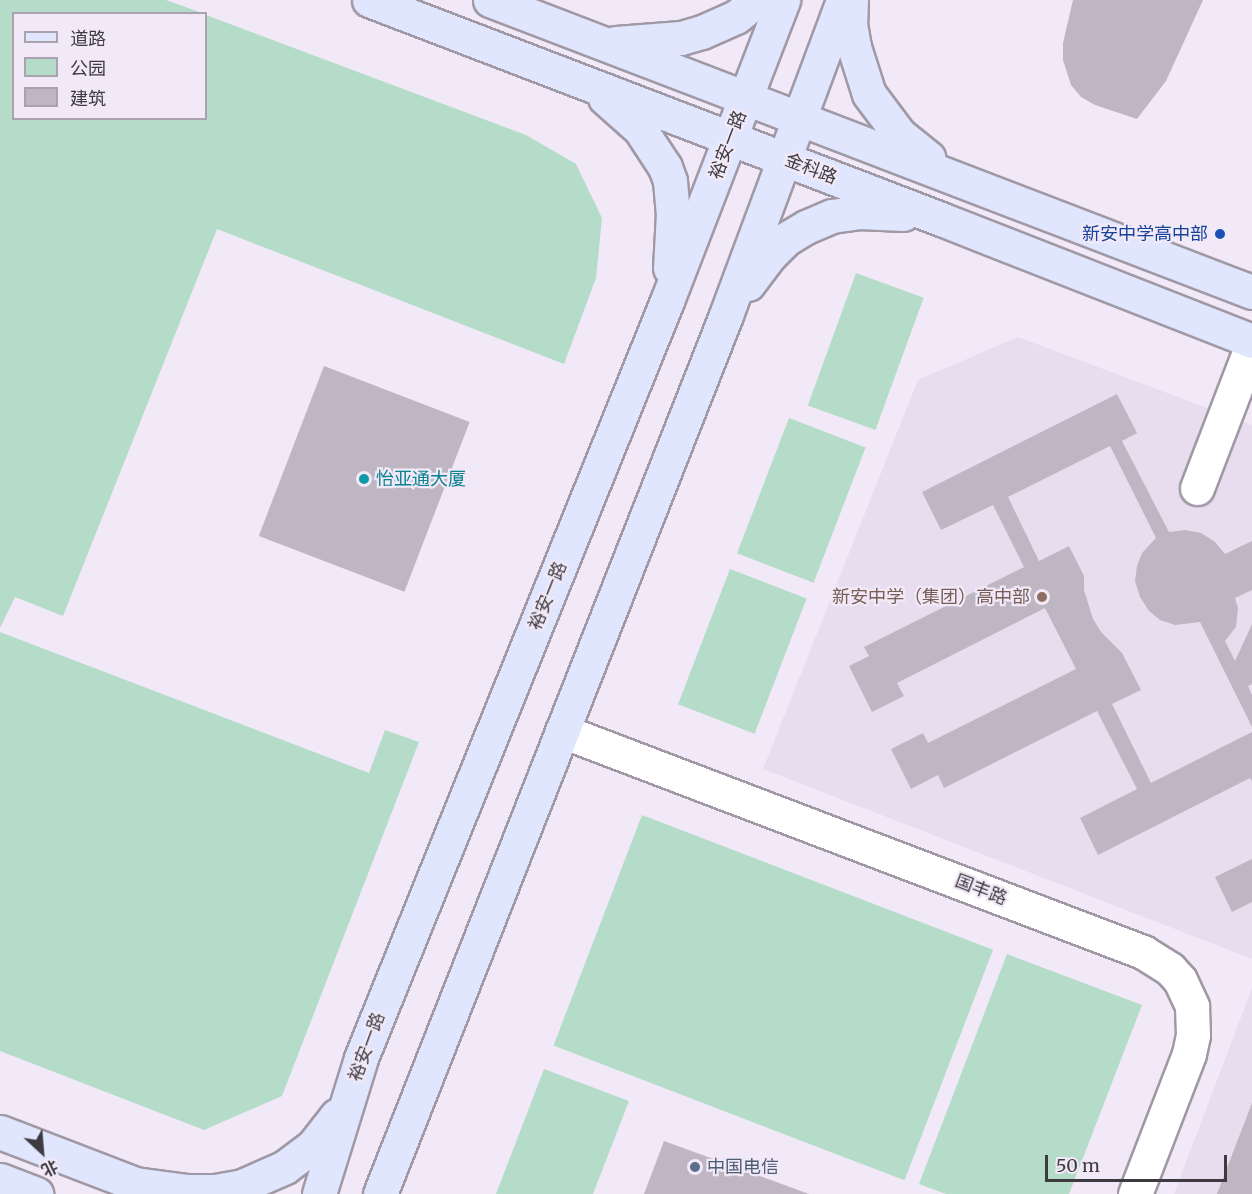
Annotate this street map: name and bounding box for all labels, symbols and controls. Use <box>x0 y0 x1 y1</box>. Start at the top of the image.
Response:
legend <box>12 12 207 120</box>
text: 道路 <box>70 27 106 50</box>
text: 公园 <box>70 57 106 80</box>
text: 建筑 <box>70 87 106 110</box>
street label: 裕安一路 <box>705 108 751 182</box>
street label: 金科路 <box>782 149 840 189</box>
place label: 新安中学高中部 <box>1082 223 1208 245</box>
marker: 新安中学高中部 <box>1213 227 1227 241</box>
place label: 怡亚通大厦 <box>376 468 466 490</box>
marker: 怡亚通大厦 <box>357 472 371 486</box>
street label: 裕安一路 <box>525 559 571 633</box>
place label: 新安中学（集团）高中部 <box>832 586 1030 608</box>
marker: 新安中学（集团）高中部 <box>1035 590 1049 604</box>
street label: 国丰路 <box>952 870 1010 910</box>
street label: 裕安一路 <box>345 1009 389 1085</box>
north arrow <box>12 1122 72 1182</box>
scale bar <box>1048 1143 1230 1181</box>
text: 50 m <box>1056 1154 1100 1177</box>
text: 北 <box>38 1156 61 1181</box>
place label: 中国电信 <box>707 1156 779 1178</box>
marker: 中国电信 <box>688 1160 702 1174</box>

